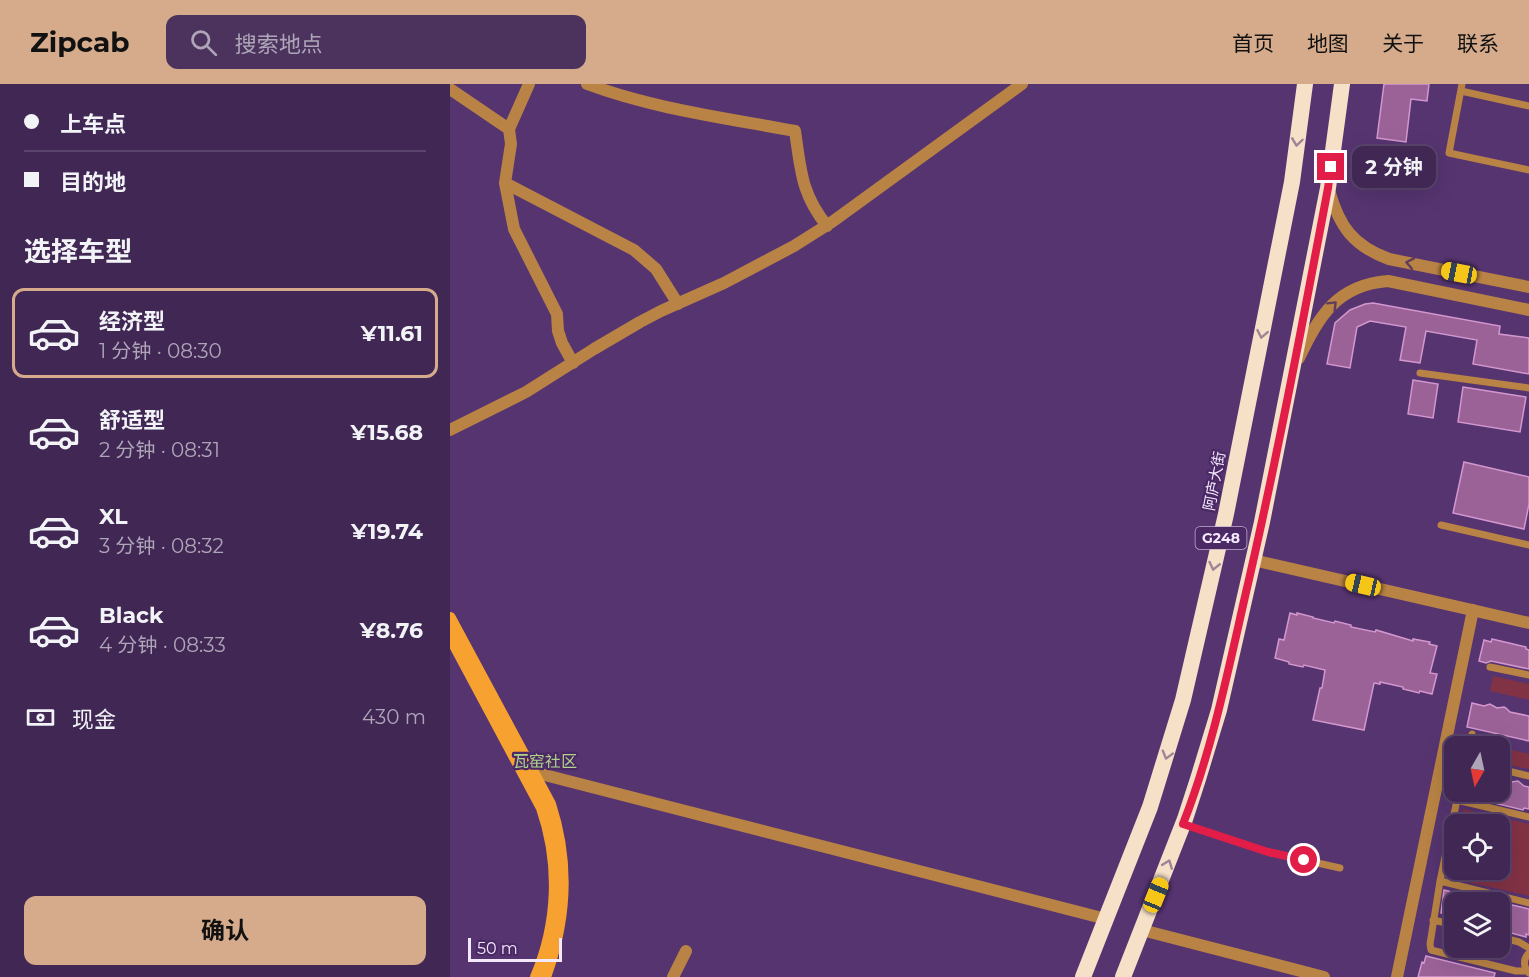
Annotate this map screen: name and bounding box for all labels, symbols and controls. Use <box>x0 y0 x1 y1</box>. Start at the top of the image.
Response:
search box <box>166 15 586 69</box>
text: Zipcab <box>30 25 130 59</box>
icon: search <box>187 26 220 59</box>
text: 搜索地点 <box>235 31 323 58</box>
text: 首页 <box>1232 31 1274 56</box>
text: 地图 <box>1307 31 1349 56</box>
text: 关于 <box>1382 31 1424 56</box>
text: 联系 <box>1457 31 1499 56</box>
text: 上车点 <box>60 111 126 138</box>
one-way arrow <box>1292 137 1304 147</box>
callout: 2 分钟 <box>1352 146 1436 188</box>
route end <box>1317 153 1344 180</box>
text: 2 分钟 <box>1365 155 1423 179</box>
text: 目的地 <box>60 169 126 196</box>
text: 选择车型 <box>24 235 132 268</box>
one-way arrow <box>1405 257 1415 270</box>
car <box>1440 261 1478 285</box>
one-way arrow <box>1326 301 1336 312</box>
icon: car <box>27 306 81 360</box>
text: 经济型 <box>99 308 165 335</box>
text: ¥11.61 <box>361 320 423 347</box>
one-way arrow <box>1256 328 1269 338</box>
text: 1 分钟 · 08:30 <box>99 339 222 363</box>
icon: car <box>27 405 81 459</box>
text: 舒适型 <box>99 407 165 434</box>
text: ¥15.68 <box>350 419 423 446</box>
text: 2 分钟 · 08:31 <box>99 438 220 462</box>
street label: 阿庐大街 <box>1199 450 1229 512</box>
text: XL <box>99 503 128 530</box>
icon: car <box>27 504 81 558</box>
text: ¥19.74 <box>351 518 423 545</box>
road number: G248 <box>1196 527 1246 549</box>
text: 3 分钟 · 08:32 <box>99 534 224 558</box>
one-way arrow <box>1208 561 1221 571</box>
car <box>1343 572 1383 598</box>
text: Black <box>99 602 163 629</box>
icon: car <box>27 603 81 657</box>
text: ¥8.76 <box>360 617 423 644</box>
text: 4 分钟 · 08:33 <box>99 633 226 657</box>
icon: cash <box>24 701 57 734</box>
text: 430 m <box>362 705 426 729</box>
text: 现金 <box>72 706 116 733</box>
north arrow <box>1444 736 1510 802</box>
map controls <box>1444 736 1510 958</box>
one-way arrow <box>1162 749 1174 760</box>
district label: 瓦窑社区 <box>513 752 577 771</box>
button: locate <box>1444 814 1510 880</box>
route start <box>1290 846 1317 873</box>
one-way arrow <box>1161 859 1173 870</box>
car <box>1141 875 1171 915</box>
button: layers <box>1444 892 1510 958</box>
button: 确认 <box>24 896 426 965</box>
scale bar <box>468 935 562 962</box>
text: 50 m <box>477 939 518 958</box>

